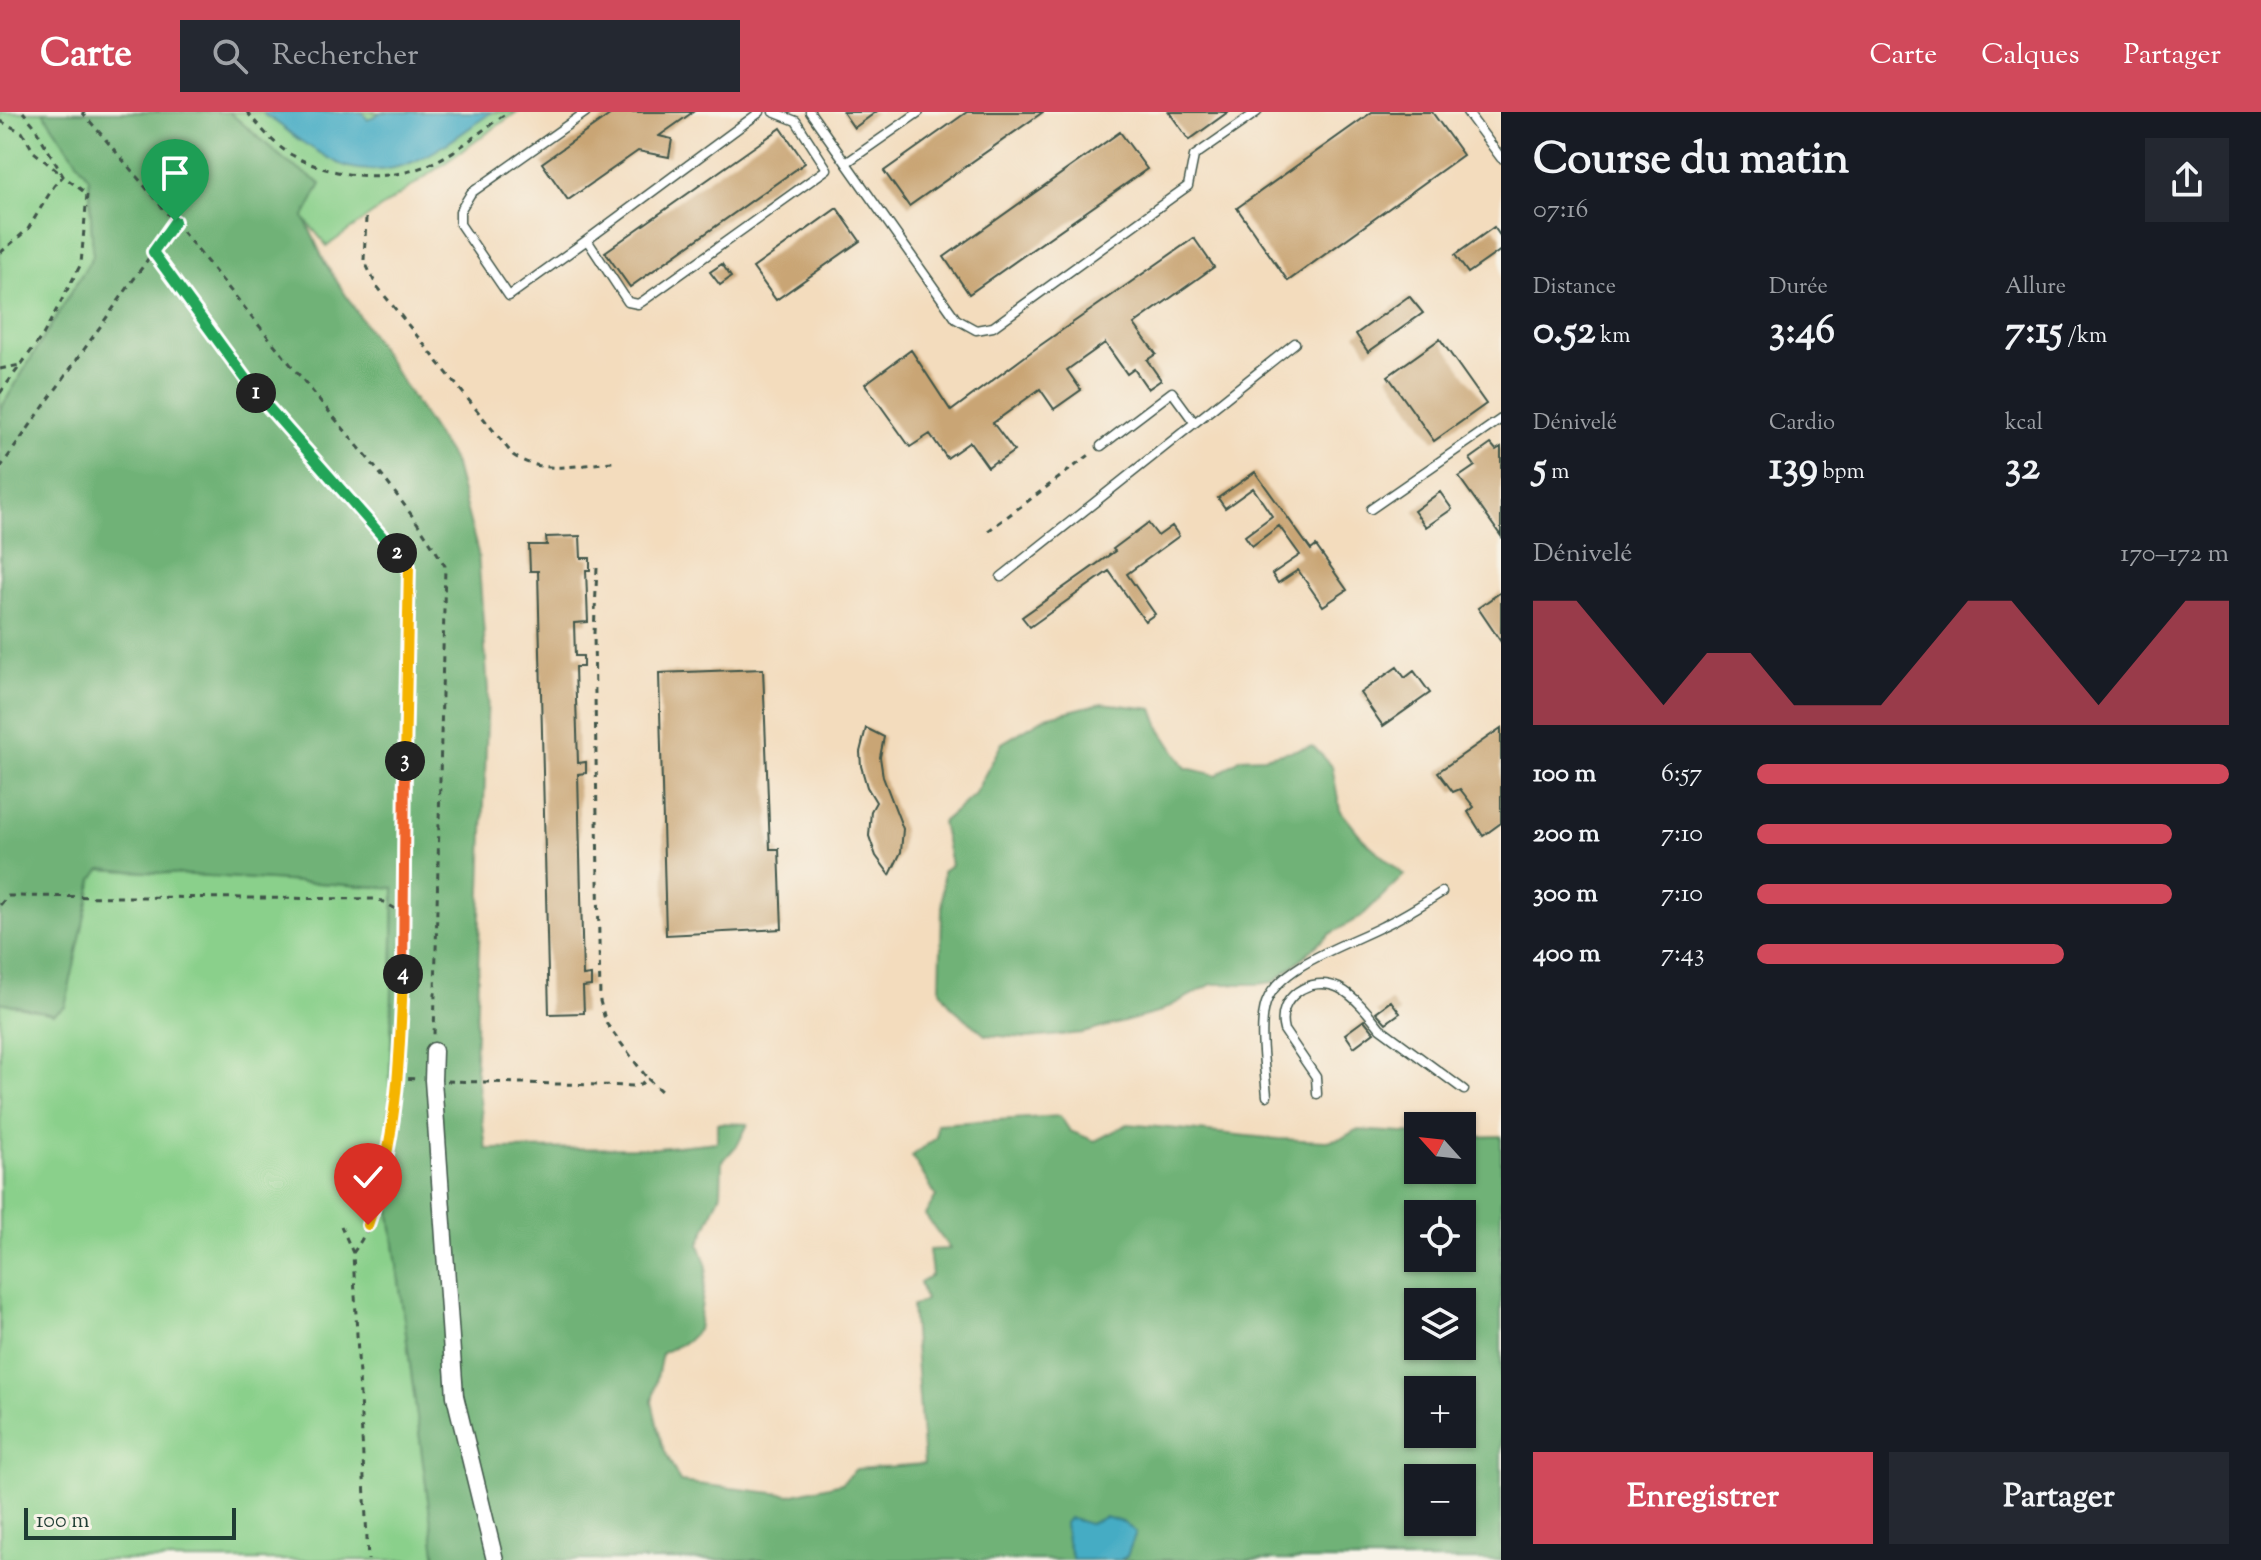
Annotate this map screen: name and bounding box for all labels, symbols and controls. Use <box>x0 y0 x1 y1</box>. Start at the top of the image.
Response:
search box <box>180 20 740 92</box>
text: Carte <box>40 29 132 83</box>
icon: search <box>208 34 252 78</box>
text: Rechercher <box>272 35 419 78</box>
text: Carte <box>1869 36 1937 76</box>
text: Calques <box>1981 36 2079 76</box>
text: Partager <box>2123 36 2221 76</box>
text: Course du matin <box>1533 130 1849 193</box>
button: share <box>2145 138 2229 222</box>
pin <box>141 139 209 221</box>
icon: arrive <box>153 151 197 195</box>
text: 07:16 <box>1533 192 1588 229</box>
text: Distance <box>1533 272 1616 304</box>
text: Durée <box>1769 272 1828 304</box>
text: Allure <box>2005 272 2066 304</box>
text: 0.52 <box>1533 304 1596 361</box>
text: 3:46 <box>1769 304 1835 361</box>
text: 7:15 <box>2005 304 2063 361</box>
text: km <box>1596 321 1630 353</box>
text: /km <box>2063 321 2107 353</box>
pin: 1 <box>236 373 276 413</box>
text: 1 <box>252 377 260 409</box>
text: Dénivelé <box>1533 408 1617 440</box>
text: Cardio <box>1769 408 1835 440</box>
text: kcal <box>2005 408 2043 440</box>
text: 5 <box>1533 440 1547 497</box>
text: 139 <box>1769 440 1818 497</box>
text: 32 <box>2005 440 2040 497</box>
text: m <box>1547 457 1570 489</box>
text: bpm <box>1818 457 1865 489</box>
pin: 2 <box>377 533 417 573</box>
text: Dénivelé <box>1533 536 1632 573</box>
text: 170–172 m <box>2120 536 2229 573</box>
text: 2 <box>392 537 402 569</box>
pin: 3 <box>385 741 425 781</box>
text: 3 <box>401 745 409 777</box>
text: 100 m <box>1533 756 1596 793</box>
text: 6:57 <box>1661 756 1702 793</box>
text: 200 m <box>1533 816 1600 853</box>
text: 7:10 <box>1661 816 1703 853</box>
text: 300 m <box>1533 876 1598 913</box>
text: 7:10 <box>1661 876 1703 913</box>
text: 400 m <box>1533 936 1600 973</box>
text: 7:43 <box>1661 936 1704 973</box>
pin: 4 <box>383 954 423 994</box>
text: 4 <box>397 958 409 990</box>
north arrow <box>1404 1112 1476 1184</box>
map controls <box>1404 1112 1476 1536</box>
pin <box>334 1143 402 1225</box>
icon: check <box>346 1155 390 1199</box>
button: locate <box>1404 1200 1476 1272</box>
button: layers <box>1404 1288 1476 1360</box>
button: + <box>1404 1376 1476 1448</box>
button: Enregistrer <box>1533 1452 1873 1544</box>
button: Partager <box>1889 1452 2229 1544</box>
button: − <box>1404 1464 1476 1536</box>
scale bar <box>24 1504 236 1540</box>
text: 100 m <box>36 1506 89 1538</box>

